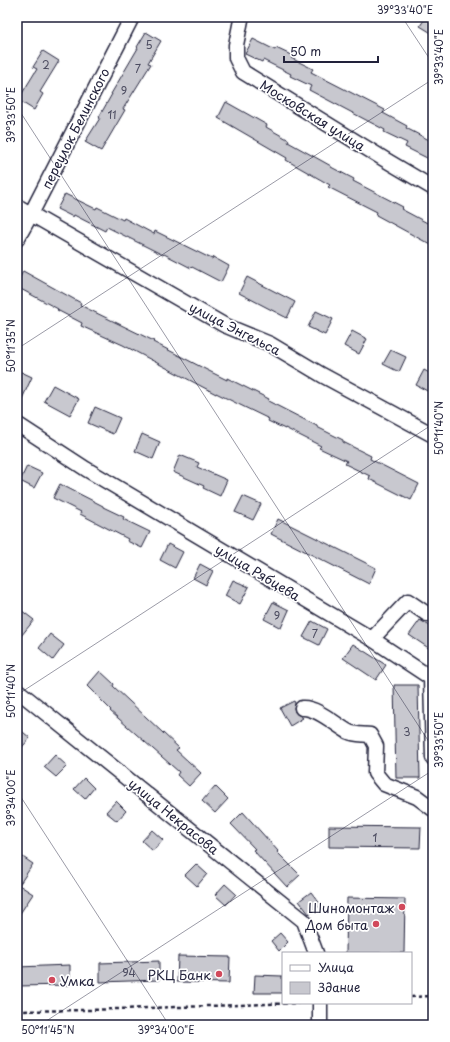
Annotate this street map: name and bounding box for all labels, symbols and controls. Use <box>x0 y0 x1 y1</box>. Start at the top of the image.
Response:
text: 39°33'40"E <box>377 2 433 17</box>
text: 39°33'40"E <box>431 29 446 85</box>
house number: 5 <box>145 36 153 53</box>
scale bar <box>284 38 378 64</box>
text: 50 m <box>290 42 321 60</box>
house number: 2 <box>42 56 50 73</box>
house number: 7 <box>135 60 141 77</box>
street label: переулок Белинского <box>36 64 114 192</box>
street label: Московская улица <box>257 75 370 155</box>
house number: 9 <box>121 82 127 99</box>
text: 39°33'50"E <box>3 87 18 143</box>
house number: 11 <box>107 106 117 123</box>
street label: улица Энгельса <box>186 297 285 360</box>
text: 50°11'35"N <box>3 319 18 373</box>
text: 50°11'40"N <box>431 401 446 455</box>
street label: улица Рябцева <box>212 539 305 605</box>
house number: 9 <box>274 607 280 624</box>
house number: 7 <box>312 625 318 642</box>
text: 50°11'40"N <box>3 664 18 718</box>
text: 39°33'50"E <box>431 712 446 768</box>
house number: 3 <box>403 723 411 740</box>
text: 39°34'00"E <box>3 770 18 826</box>
street label: улица Некрасова <box>125 774 224 859</box>
house number: 1 <box>373 829 378 846</box>
place label: Шиномонтаж <box>308 898 395 917</box>
marker: Шиномонтаж <box>397 902 407 912</box>
place label: Дом быта <box>304 915 368 934</box>
marker: Дом быта <box>371 919 381 929</box>
legend <box>282 952 412 1004</box>
text: Улица <box>318 958 354 976</box>
house number: 94 <box>122 964 136 981</box>
place label: РКЦ Банк <box>148 965 211 984</box>
marker: РКЦ Банк <box>214 969 224 979</box>
place label: Умка <box>60 971 95 990</box>
marker: Умка <box>47 975 57 985</box>
text: Здание <box>318 978 360 996</box>
text: 50°11'45"N <box>21 1022 75 1037</box>
text: 39°34'00"E <box>138 1022 194 1037</box>

